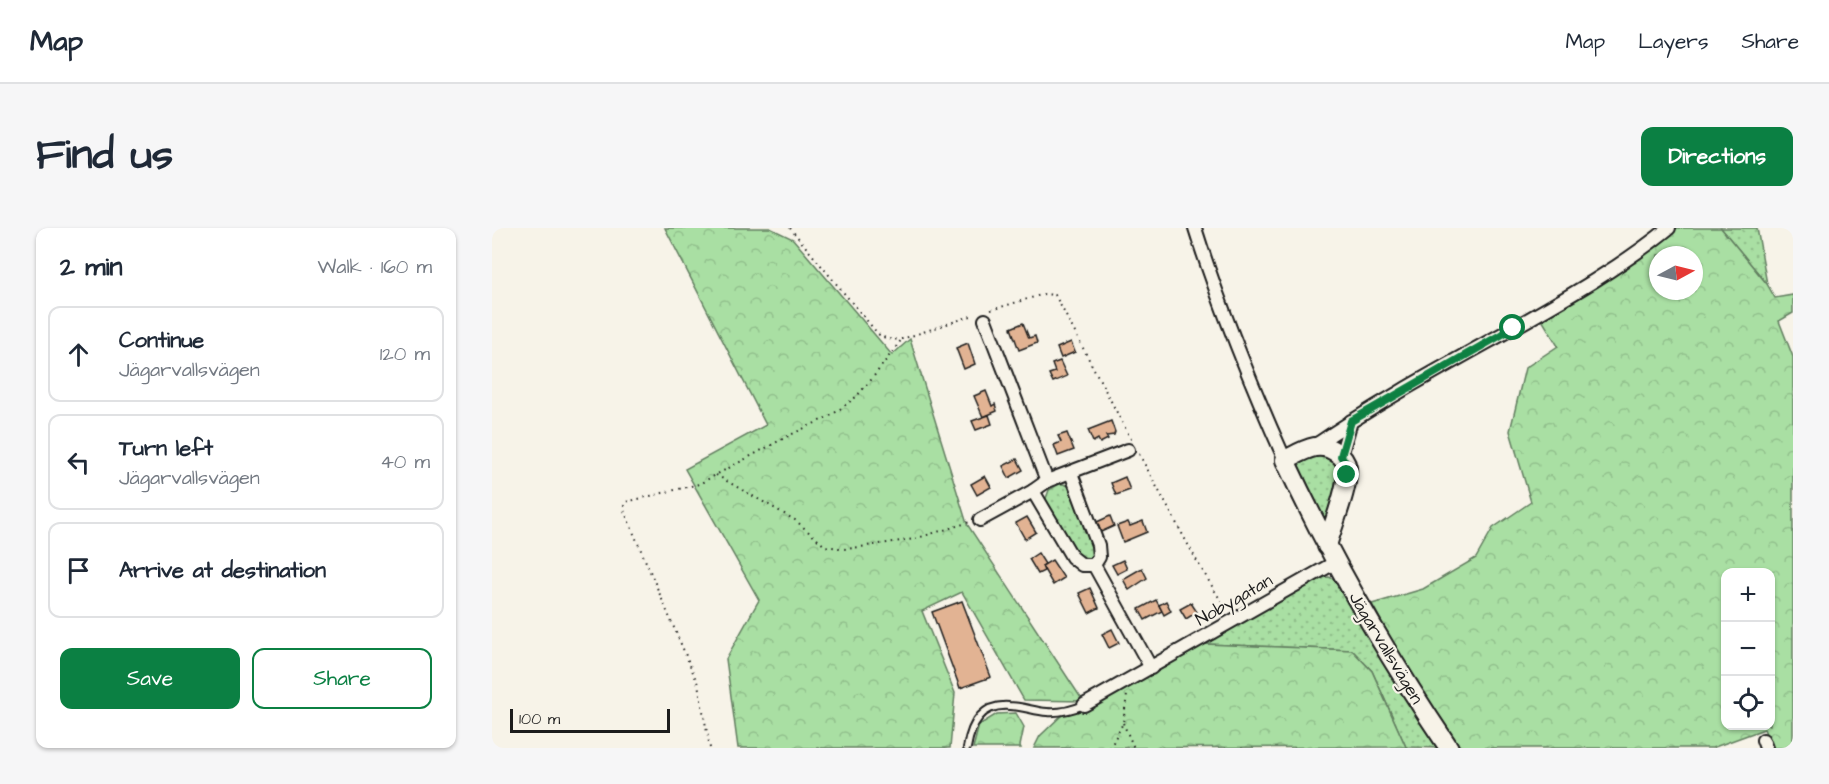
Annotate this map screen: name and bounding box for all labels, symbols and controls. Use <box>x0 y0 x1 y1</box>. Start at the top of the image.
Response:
text: Map <box>30 22 83 61</box>
text: Map <box>1565 27 1605 56</box>
text: Layers <box>1638 27 1708 56</box>
text: Share <box>1741 27 1799 56</box>
text: Find us <box>36 127 173 185</box>
button: Directions <box>1641 127 1793 186</box>
north arrow <box>1649 246 1703 300</box>
text: 2 min <box>60 249 122 285</box>
text: Walk · 160 m <box>317 253 432 281</box>
route start <box>1499 314 1525 340</box>
text: Continue <box>119 325 204 356</box>
icon: ahead <box>62 338 95 371</box>
text: 120 m <box>380 340 430 368</box>
text: Jägarvallsvägen <box>119 356 260 384</box>
text: Turn left <box>119 433 213 464</box>
icon: left <box>62 446 95 479</box>
text: 40 m <box>380 448 430 476</box>
route end <box>1333 461 1359 487</box>
text: Jägarvallsvägen <box>119 464 260 492</box>
icon: arrive <box>62 554 95 587</box>
text: Arrive at destination <box>119 555 326 586</box>
street label: Nobygatan <box>1191 568 1278 633</box>
map controls <box>1721 568 1775 730</box>
button: + <box>1721 568 1775 622</box>
street label: Jägarvallsvägen <box>1342 587 1429 709</box>
button: − <box>1721 622 1775 676</box>
button: Save <box>60 648 240 709</box>
button: Share <box>252 648 432 709</box>
button: locate <box>1721 676 1775 730</box>
scale bar <box>510 706 670 733</box>
text: 100 m <box>519 708 560 730</box>

